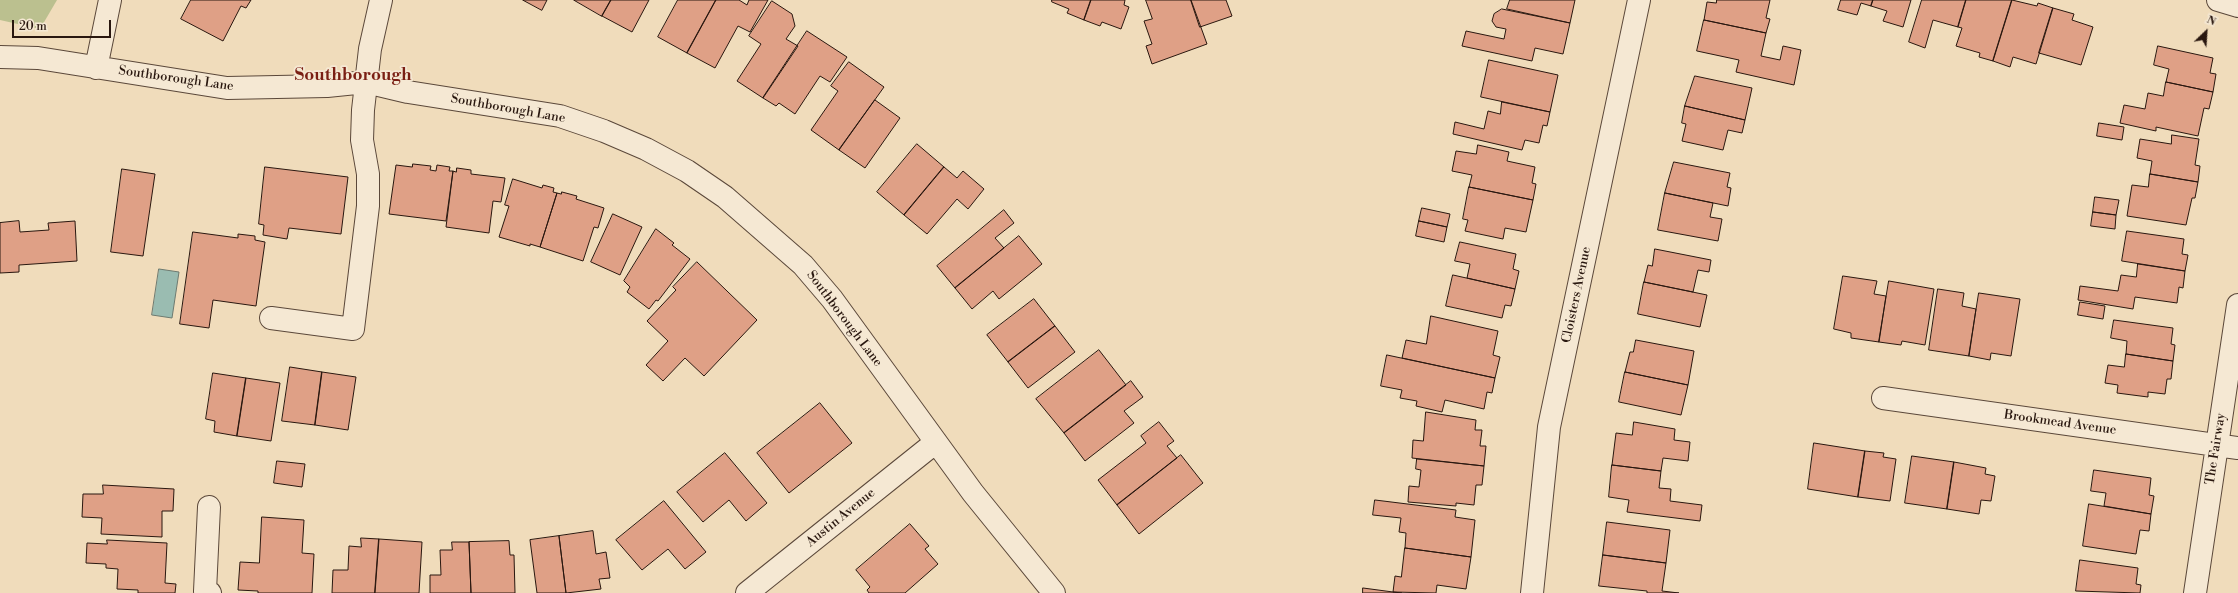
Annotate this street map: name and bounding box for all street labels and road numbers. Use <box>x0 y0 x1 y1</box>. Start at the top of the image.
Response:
street label: Southborough Lane <box>117 63 235 95</box>
street label: Southborough Lane <box>449 91 567 127</box>
street label: Cloisters Avenue <box>1559 245 1595 345</box>
street label: Southborough Lane <box>803 268 885 370</box>
street label: Brookmead Avenue <box>2003 407 2117 439</box>
street label: The Fairway <box>2203 412 2229 486</box>
street label: Austin Avenue <box>803 485 879 551</box>

